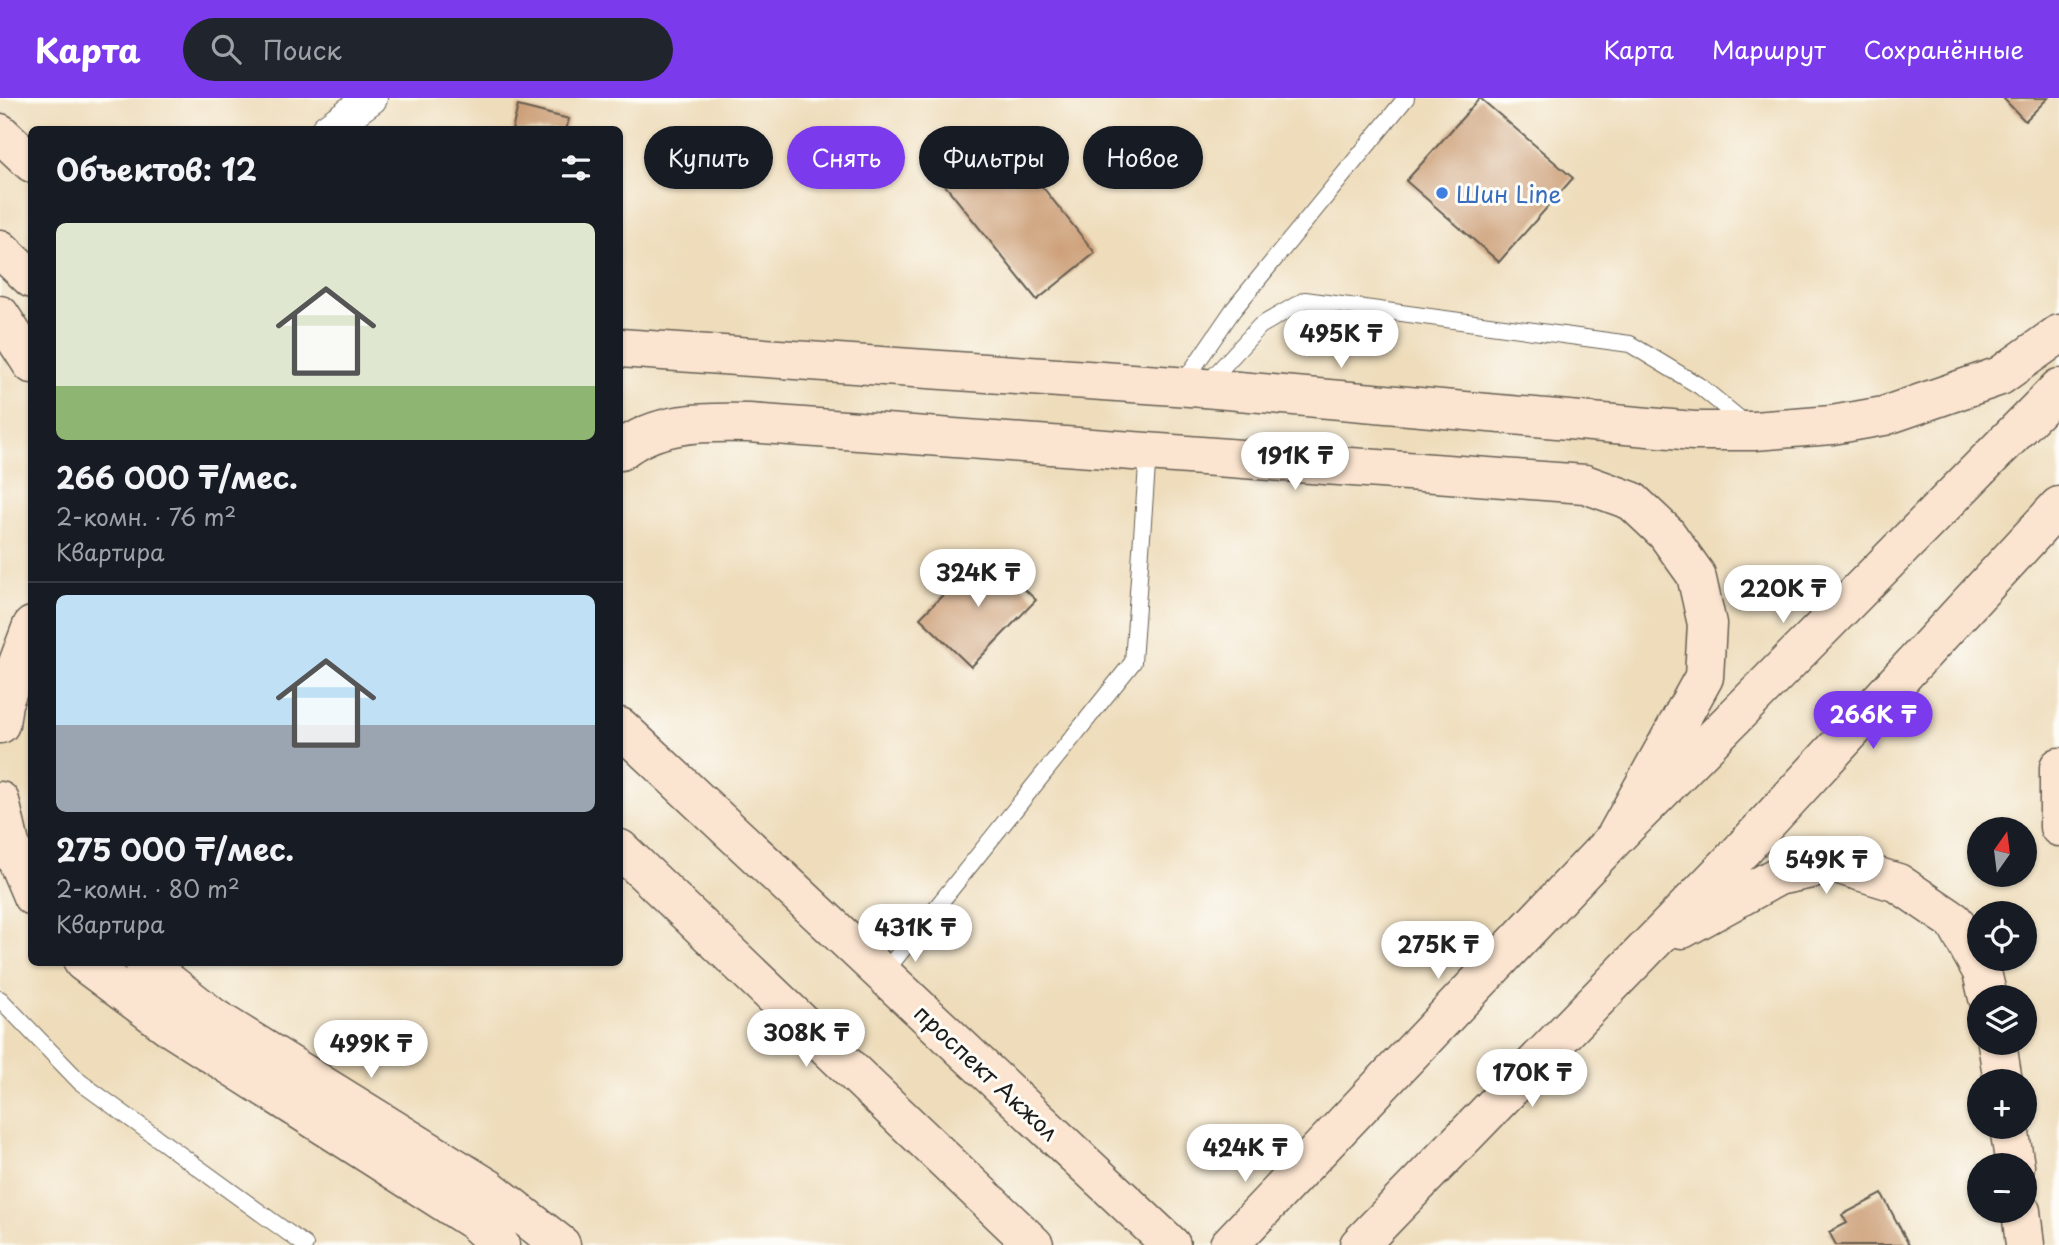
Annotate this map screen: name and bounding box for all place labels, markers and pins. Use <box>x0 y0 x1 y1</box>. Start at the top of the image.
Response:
place label: Шин Line <box>1456 176 1561 211</box>
marker: Шин Line <box>1434 185 1450 201</box>
pin: 495K ₸ <box>1284 310 1398 370</box>
pin: 191K ₸ <box>1238 432 1352 492</box>
pin: 324K ₸ <box>921 550 1035 609</box>
pin: 220K ₸ <box>1726 566 1840 625</box>
pin: 266K ₸ <box>1816 692 1930 751</box>
pin: 549K ₸ <box>1769 836 1883 896</box>
pin: 431K ₸ <box>858 904 972 964</box>
pin: 275K ₸ <box>1381 922 1495 981</box>
pin: 308K ₸ <box>749 1010 863 1069</box>
pin: 499K ₸ <box>314 1020 428 1080</box>
pin: 170K ₸ <box>1475 1049 1589 1109</box>
pin: 424K ₸ <box>1188 1124 1302 1184</box>

